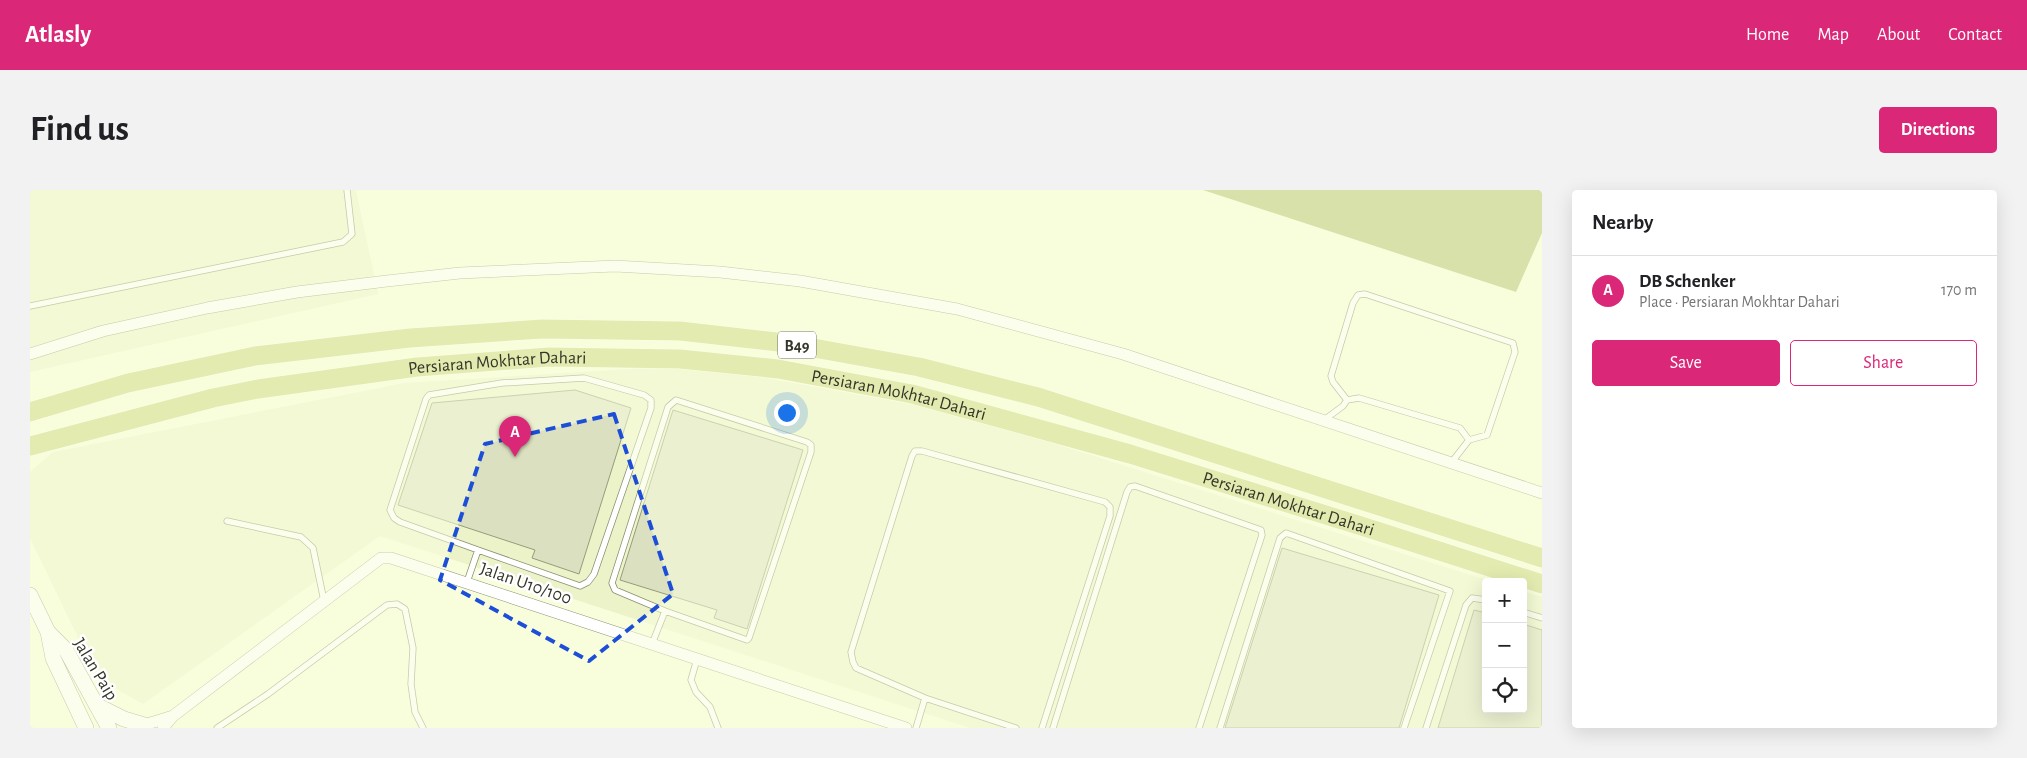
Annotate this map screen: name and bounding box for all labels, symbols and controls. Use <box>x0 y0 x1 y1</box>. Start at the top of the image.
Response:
text: Atlasly <box>25 23 91 47</box>
text: Home <box>1746 26 1789 44</box>
text: Map <box>1817 26 1849 44</box>
text: About <box>1877 26 1920 44</box>
text: Contact <box>1948 26 2002 44</box>
button: Directions <box>1879 107 1997 153</box>
text: Find us <box>30 112 129 147</box>
text: Nearby <box>1592 212 1653 233</box>
text: DB Schenker <box>1639 272 1735 291</box>
text: A <box>1603 282 1613 298</box>
text: 170 m <box>1941 282 1977 298</box>
text: Place · Persiaran Mokhtar Dahari <box>1639 294 1840 310</box>
road number: B49 <box>778 332 816 358</box>
button: Save <box>1592 340 1780 386</box>
button: Share <box>1790 340 1977 386</box>
street label: Persiaran Mokhtar Dahari <box>407 349 586 378</box>
street label: Persiaran Mokhtar Dahari <box>810 367 988 424</box>
your location <box>774 400 800 426</box>
pin: A <box>499 416 531 457</box>
street label: Persiaran Mokhtar Dahari <box>1200 469 1376 540</box>
street label: Jalan U10/100 <box>477 560 574 608</box>
map controls <box>1482 578 1527 713</box>
button: + <box>1482 578 1527 623</box>
button: − <box>1482 623 1527 668</box>
street label: Jalan Paip <box>70 635 121 704</box>
button: locate <box>1482 668 1527 713</box>

